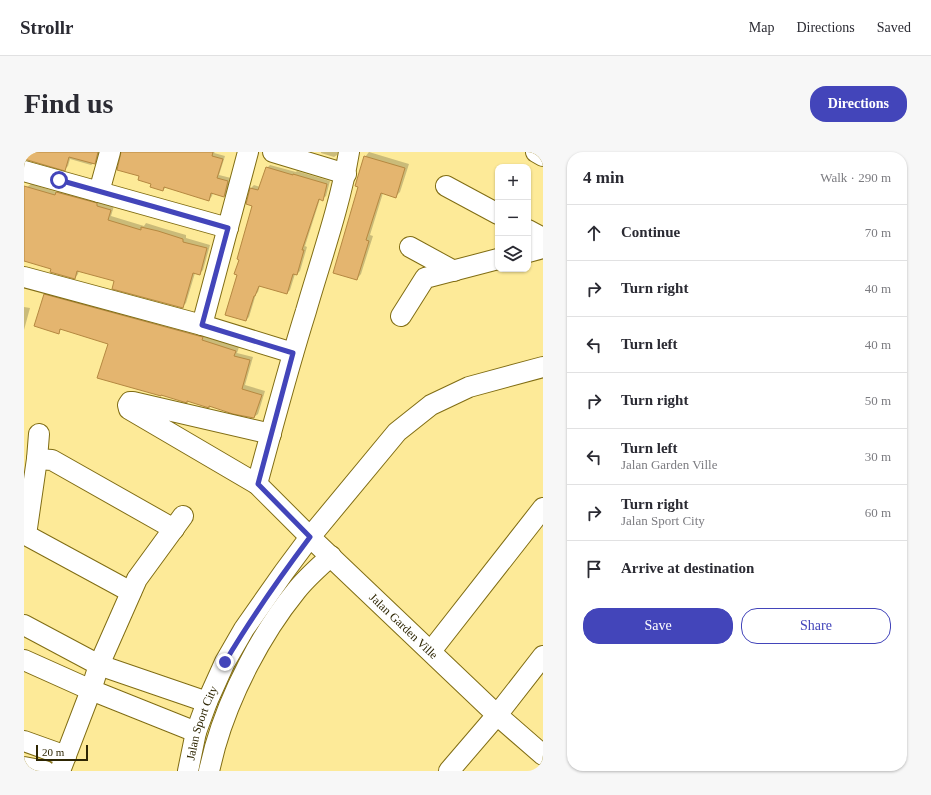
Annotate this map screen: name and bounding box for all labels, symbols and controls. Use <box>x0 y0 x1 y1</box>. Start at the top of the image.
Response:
text: Strollr <box>20 17 73 38</box>
text: Map <box>749 20 774 35</box>
text: Directions <box>796 20 855 35</box>
text: Saved <box>877 20 911 35</box>
button: Directions <box>810 86 907 122</box>
text: Find us <box>24 88 114 119</box>
map controls <box>495 164 531 272</box>
button: + <box>495 164 531 200</box>
text: 4 min <box>583 168 624 187</box>
text: Walk · 290 m <box>820 170 891 185</box>
route start <box>50 171 68 189</box>
button: − <box>495 200 531 236</box>
icon: ahead <box>583 222 605 244</box>
text: Continue <box>621 224 680 240</box>
text: 70 m <box>865 225 891 240</box>
button: layers <box>495 236 531 272</box>
icon: right <box>583 278 605 300</box>
text: Turn right <box>621 280 688 296</box>
text: 40 m <box>865 281 891 296</box>
icon: left <box>583 334 605 356</box>
text: Turn left <box>621 336 678 352</box>
text: 40 m <box>865 337 891 352</box>
icon: right <box>583 390 605 412</box>
text: Turn right <box>621 392 688 408</box>
text: 50 m <box>865 393 891 408</box>
text: Turn left <box>621 440 678 456</box>
icon: left <box>583 446 605 468</box>
text: 30 m <box>865 449 891 464</box>
text: Jalan Garden Ville <box>621 457 717 472</box>
text: Turn right <box>621 496 688 512</box>
icon: right <box>583 502 605 524</box>
text: 60 m <box>865 505 891 520</box>
text: Jalan Sport City <box>621 513 705 528</box>
icon: arrive <box>583 558 605 580</box>
text: Arrive at destination <box>621 560 754 576</box>
street label: Jalan Garden Ville <box>367 590 441 662</box>
button: Save <box>583 608 733 644</box>
button: Share <box>741 608 891 644</box>
route end <box>216 653 234 671</box>
street label: Jalan Sport City <box>183 684 220 761</box>
scale bar <box>36 743 88 762</box>
text: 20 m <box>42 746 64 758</box>

